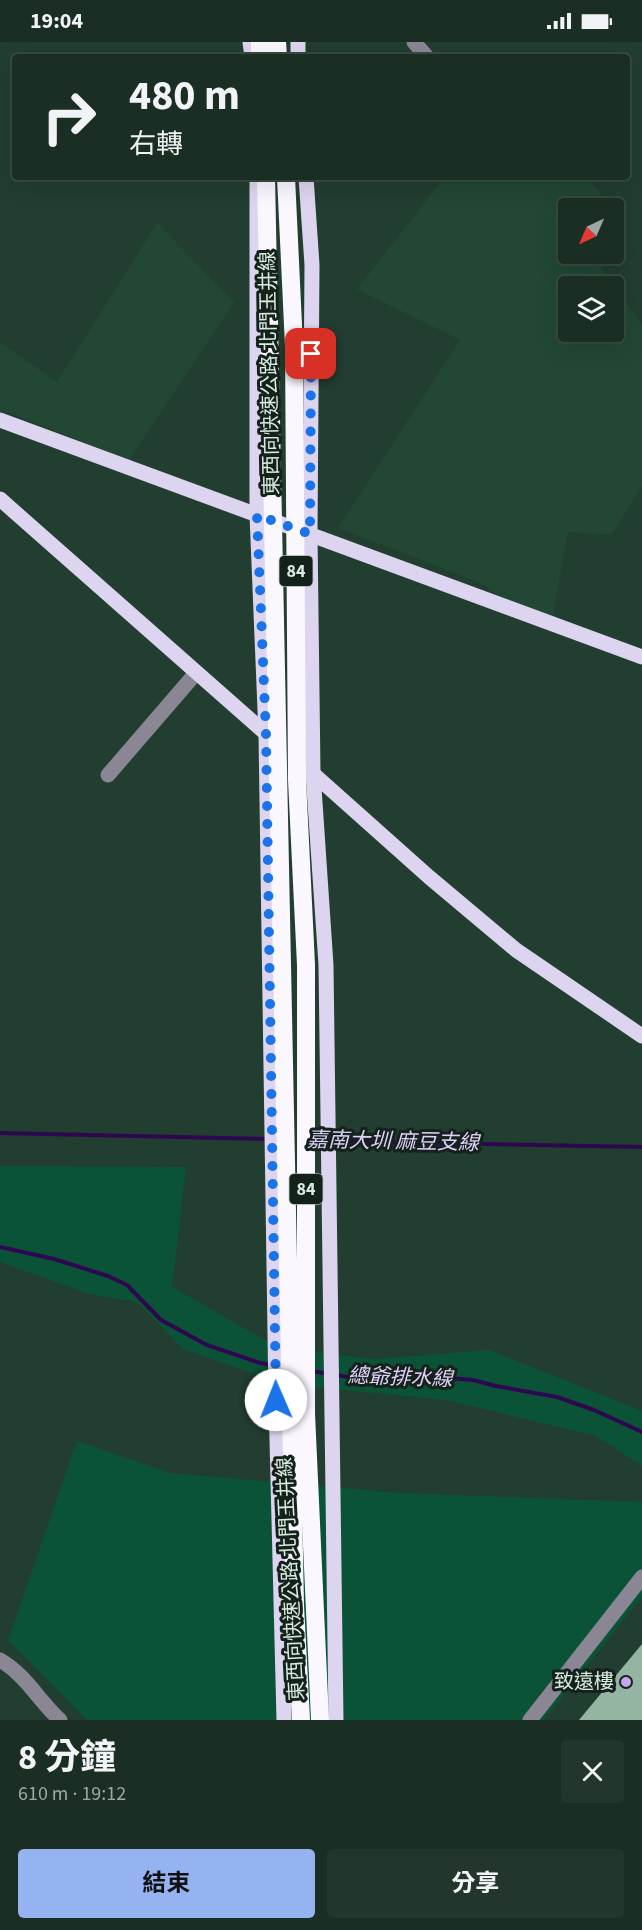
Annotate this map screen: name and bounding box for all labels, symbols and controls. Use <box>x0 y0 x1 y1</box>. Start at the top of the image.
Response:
text: 19:04 <box>30 5 83 37</box>
text: 480 m <box>129 66 240 126</box>
icon: right <box>30 78 108 156</box>
text: 右轉 <box>129 125 183 164</box>
north arrow <box>558 198 624 264</box>
map controls <box>558 198 624 342</box>
street label: 東西向快速公路 北門玉井線 <box>254 251 286 495</box>
button: layers <box>558 276 624 342</box>
pin <box>285 328 336 379</box>
icon: arrive <box>294 337 327 370</box>
road number: 84 <box>280 556 312 586</box>
water label: 嘉南大圳 麻豆支線 <box>307 1124 481 1158</box>
road number: 84 <box>290 1174 322 1204</box>
water label: 總爺排水線 <box>347 1360 455 1394</box>
position arrow <box>244 1368 308 1432</box>
street label: 東西向快速公路 北門玉井線 <box>271 1456 311 1702</box>
place label: 致遠樓 <box>554 1668 614 1696</box>
marker: 致遠樓 <box>619 1675 633 1689</box>
text: 8 分鐘 <box>18 1732 116 1783</box>
button: close <box>561 1740 624 1803</box>
text: 610 m · 19:12 <box>18 1780 126 1808</box>
button: 結束 <box>18 1849 315 1918</box>
button: 分享 <box>327 1849 624 1918</box>

